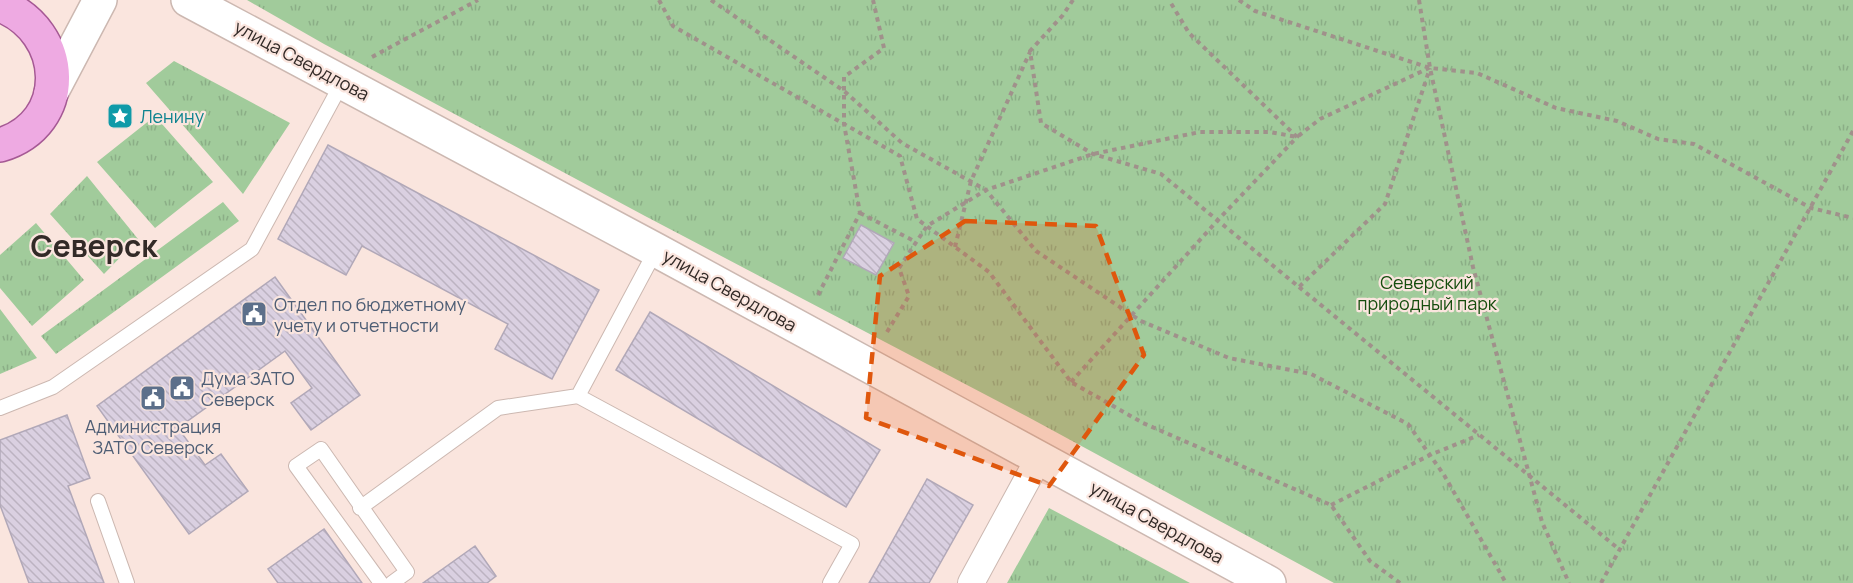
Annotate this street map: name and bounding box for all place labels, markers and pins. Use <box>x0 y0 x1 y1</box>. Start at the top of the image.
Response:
place icon: Ленину <box>105 101 135 131</box>
place label: Ленину <box>140 104 205 128</box>
place label: Отдел по бюджетному учету и отчетности <box>274 292 467 337</box>
public building icon: Отдел по бюджетному учету и отчетности <box>239 299 269 329</box>
place label: Дума ЗАТО Северск <box>201 366 295 411</box>
public building icon: Дума ЗАТО Северск <box>167 373 197 403</box>
public building icon: Администрация ЗАТО Северск <box>138 383 168 413</box>
place label: Администрация ЗАТО Северск <box>85 414 221 459</box>

